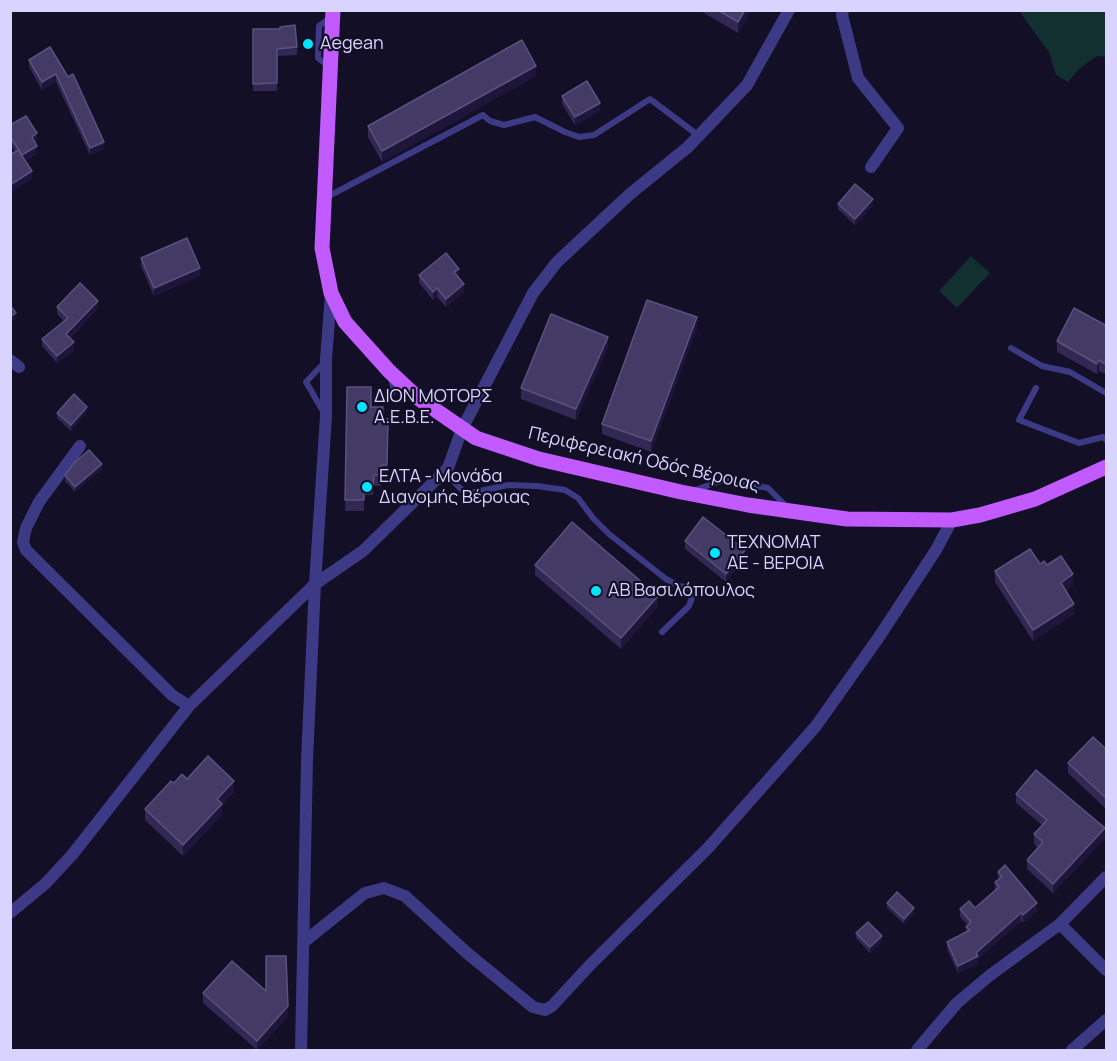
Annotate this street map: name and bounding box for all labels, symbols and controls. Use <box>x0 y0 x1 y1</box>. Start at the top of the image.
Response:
place label: Aegean <box>320 33 384 55</box>
marker: Aegean <box>301 37 315 51</box>
place label: ΔΙΟΝ ΜΟΤΟΡΣ Α.Ε.Β.Ε. <box>374 386 493 428</box>
marker: ΔΙΟΝ ΜΟΤΟΡΣ Α.Ε.Β.Ε. <box>355 400 369 414</box>
street label: Περιφερειακή Οδός Βέροιας <box>526 423 762 497</box>
place label: ΕΛΤΑ - Μονάδα Διανομής Βέροιας <box>379 466 530 508</box>
marker: ΕΛΤΑ - Μονάδα Διανομής Βέροιας <box>360 480 374 494</box>
place label: ΤΕΧΝΟΜΑΤ ΑΕ - ΒΕΡΟΙΑ <box>727 532 824 574</box>
marker: ΤΕΧΝΟΜΑΤ ΑΕ - ΒΕΡΟΙΑ <box>708 546 722 560</box>
place label: ΑΒ Βασιλόπουλος <box>608 580 755 602</box>
marker: ΑΒ Βασιλόπουλος <box>589 584 603 598</box>

